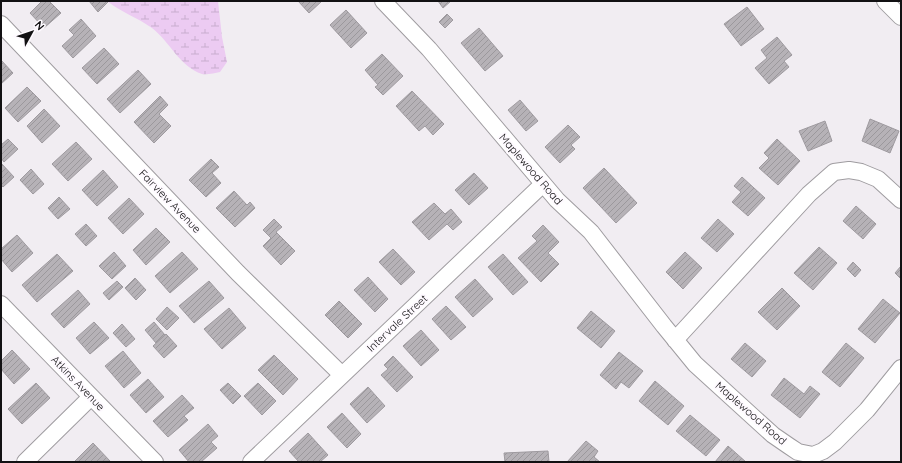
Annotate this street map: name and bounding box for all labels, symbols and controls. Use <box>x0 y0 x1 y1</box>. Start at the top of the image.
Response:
north arrow <box>12 12 52 52</box>
text: N <box>32 18 48 33</box>
street label: Maplewood Road <box>496 131 566 207</box>
street label: Fairview Avenue <box>136 166 204 236</box>
street label: Intervale Street <box>364 291 430 355</box>
street label: Atkins Avenue <box>48 353 108 413</box>
street label: Maplewood Road <box>713 378 789 448</box>

